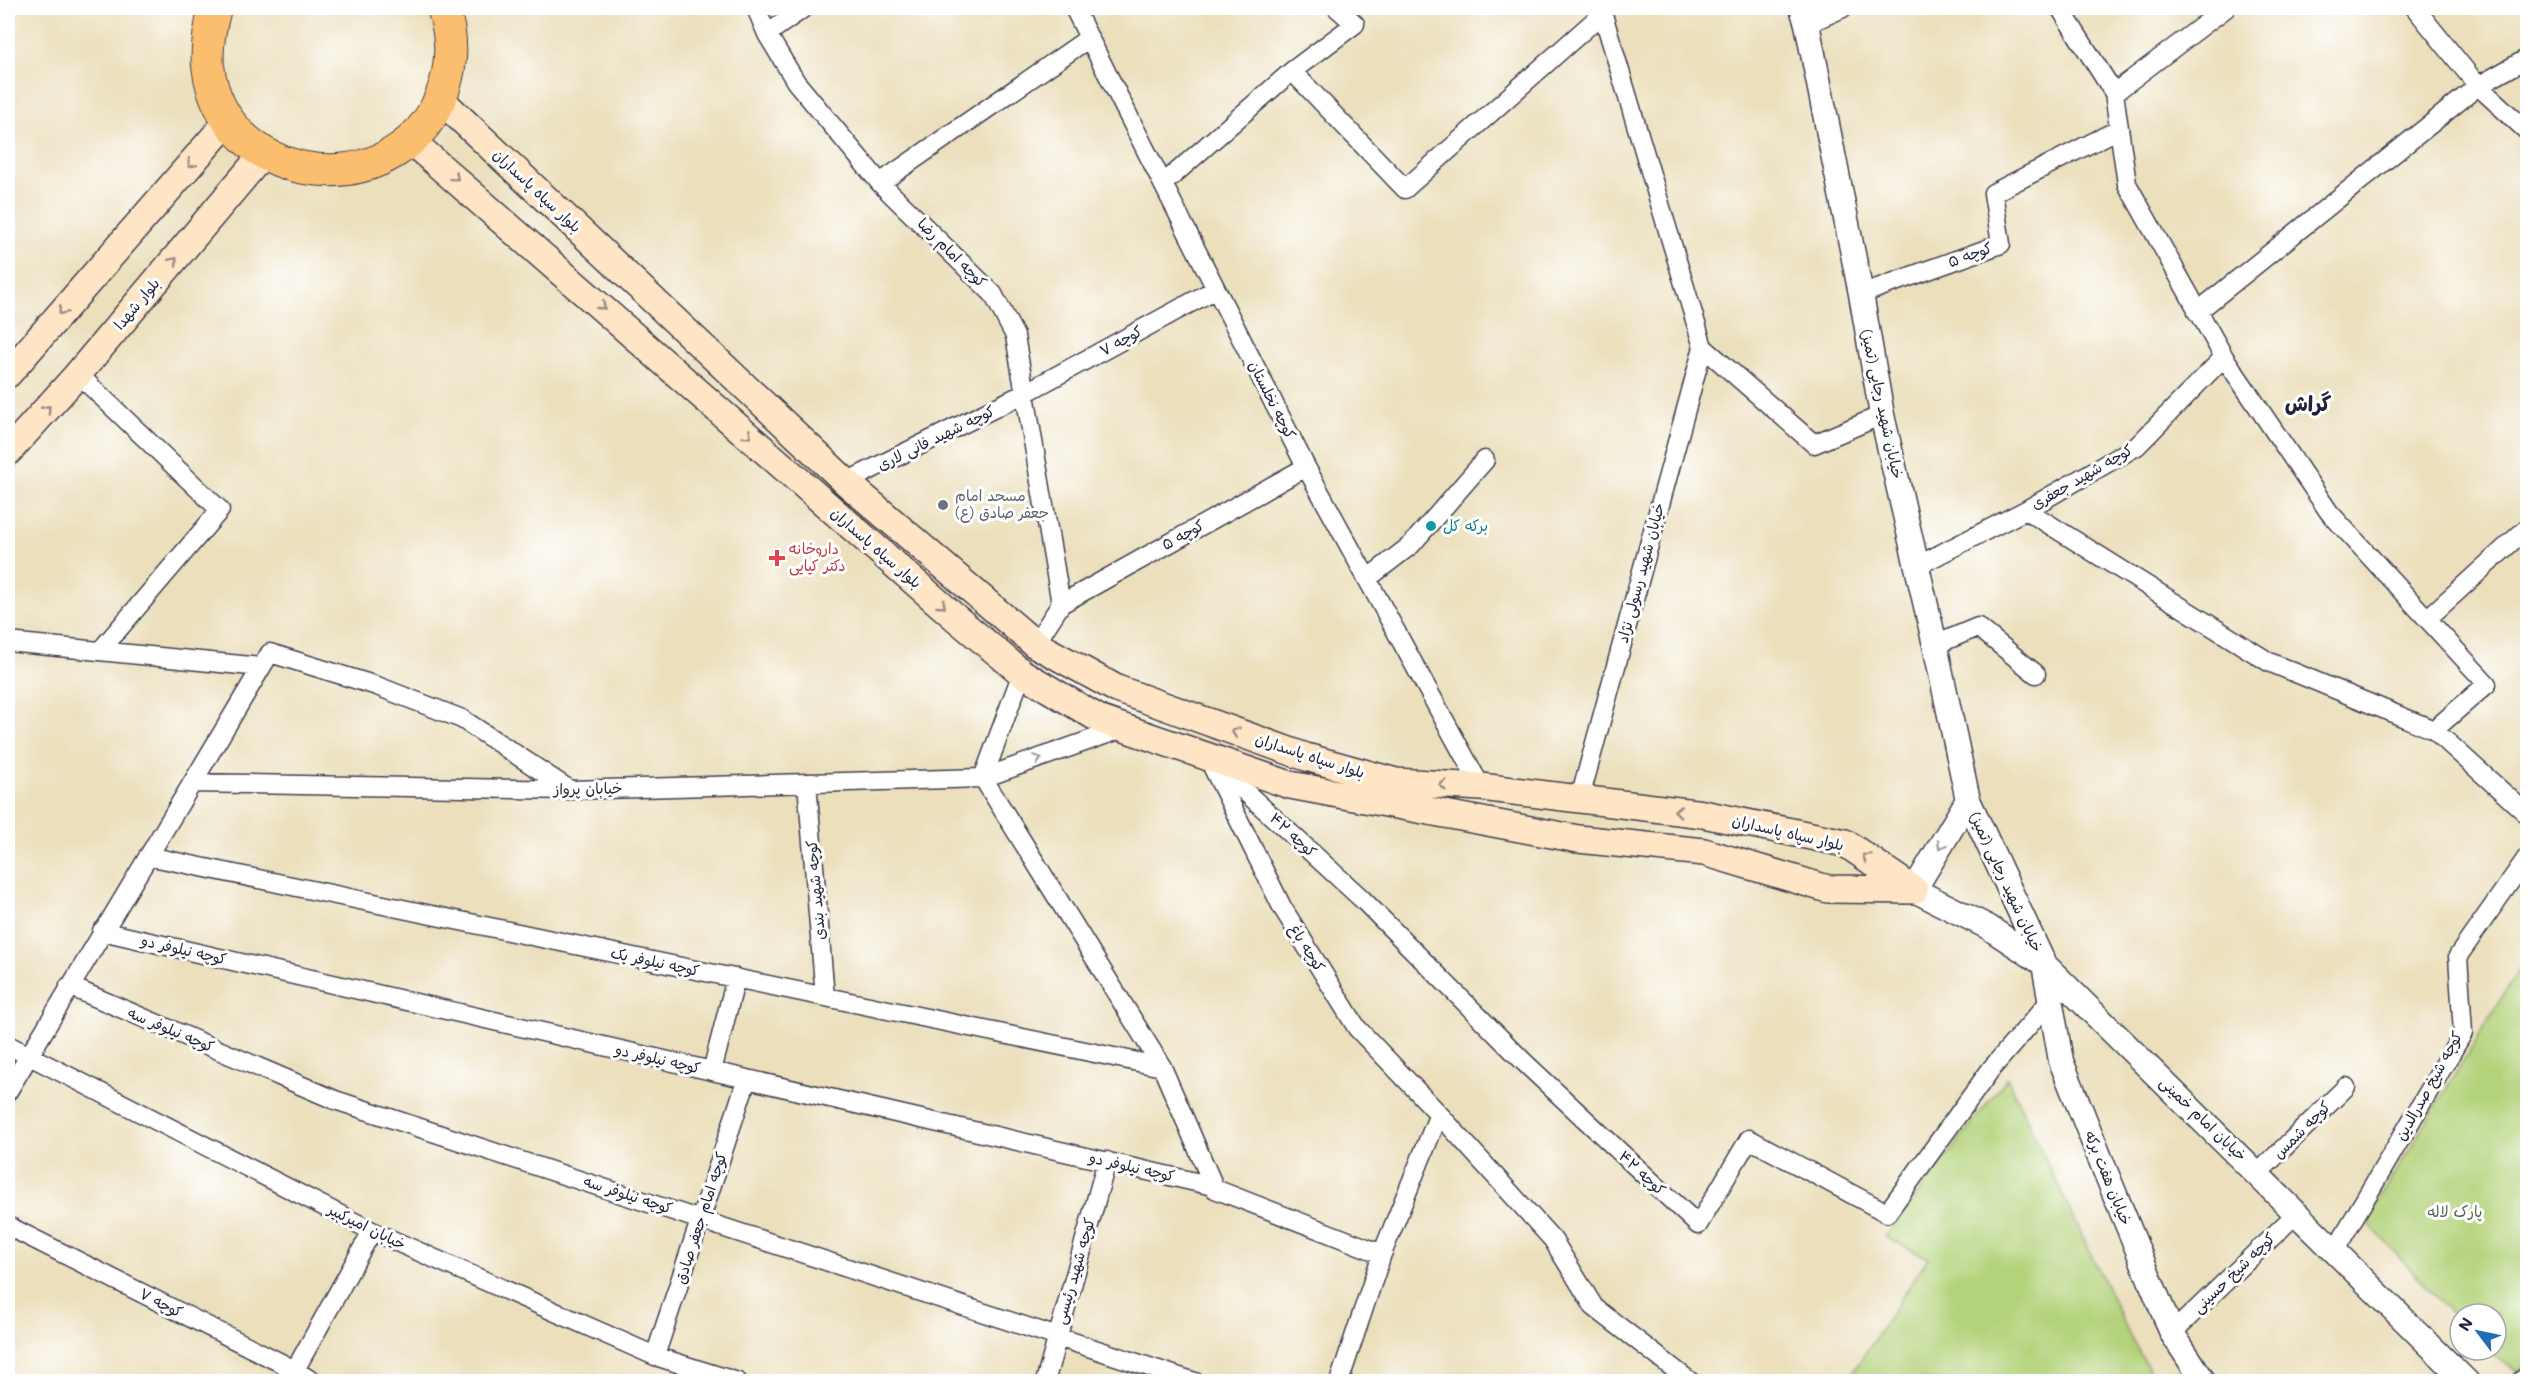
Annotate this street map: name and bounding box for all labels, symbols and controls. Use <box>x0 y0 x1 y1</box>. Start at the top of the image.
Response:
street label: بلوار سپاه پاسداران <box>489 144 586 237</box>
one-way arrow <box>187 157 198 168</box>
one-way arrow <box>448 170 459 181</box>
street label: کوچه امام رضا <box>912 213 992 293</box>
street label: کوچه ۵ <box>1945 237 1995 272</box>
one-way arrow <box>166 257 177 268</box>
street label: بلوار شهدا <box>109 273 164 333</box>
one-way arrow <box>595 299 606 310</box>
one-way arrow <box>59 304 70 315</box>
street label: کوچه ۷ <box>1096 320 1146 361</box>
street label: خیابان شهید رجایی (تمیز) <box>1856 327 1909 481</box>
street label: کوچه نخلستان <box>1244 357 1301 442</box>
district label: گراش <box>2285 389 2332 416</box>
street label: کوچه شهید فانی لاری <box>873 400 998 475</box>
one-way arrow <box>40 405 51 415</box>
one-way arrow <box>741 428 752 439</box>
street label: کوچه شهید جعفری <box>2027 439 2136 514</box>
place label: مسجد امام جعفر صادق (ع) <box>955 485 1049 523</box>
marker: مسجد امام جعفر صادق (ع) <box>936 498 950 512</box>
street label: خیابان شهید رسولی نژاد <box>1612 501 1669 645</box>
street label: بلوار سپاه پاسداران <box>826 502 926 593</box>
street label: کوچه ۵ <box>1158 514 1208 555</box>
place label: برکه کل <box>1443 515 1488 535</box>
marker: برکه کل <box>1424 519 1438 533</box>
place label: داروخانه دکتر کیایی <box>789 538 846 576</box>
marker: داروخانه دکتر کیایی <box>770 551 784 565</box>
one-way arrow <box>935 598 946 609</box>
one-way arrow <box>1230 726 1241 739</box>
street label: بلوار سپاه پاسداران <box>1253 728 1368 783</box>
one-way arrow <box>1032 753 1043 766</box>
street label: خیابان پرواز <box>552 777 623 800</box>
one-way arrow <box>1438 779 1447 792</box>
one-way arrow <box>1674 805 1683 817</box>
street label: کوچه ۴۲ <box>1265 808 1321 862</box>
street label: خیابان شهید رجایی (تمیز) <box>1965 808 2048 955</box>
street label: بلوار سپاه پاسداران <box>1730 809 1846 856</box>
street label: کوچه شهید بندی <box>801 839 830 941</box>
one-way arrow <box>1936 839 1948 849</box>
one-way arrow <box>1861 853 1872 864</box>
street label: کوچه باغ <box>1285 920 1330 976</box>
street label: کوچه نیلوفر دو <box>138 929 229 970</box>
street label: کوچه نیلوفر یک <box>609 942 701 981</box>
street label: کوچه نیلوفر سه <box>125 1002 218 1057</box>
street label: کوچه شیخ صدرالدین <box>2390 1027 2467 1144</box>
street label: کوچه نیلوفر دو <box>612 1038 703 1079</box>
street label: خیابان امام خمینی <box>2155 1072 2251 1166</box>
street label: کوچه شمس <box>2268 1096 2335 1163</box>
street label: خیابان هفت برکه <box>2081 1127 2137 1228</box>
street label: کوچه نیلوفر دو <box>1086 1146 1177 1187</box>
street label: کوچه ۴۲ <box>1614 1146 1670 1200</box>
street label: کوچه امام جعفر صادق <box>669 1149 733 1287</box>
street label: کوچه نیلوفر سه <box>581 1170 675 1219</box>
street label: خیابان امیرکبیر <box>324 1198 410 1254</box>
park label: پارک لاله <box>2428 1201 2482 1222</box>
street label: کوچه شهید رئیسی <box>1049 1215 1100 1327</box>
street label: کوچه شیخ حسینی <box>2188 1228 2280 1318</box>
street label: کوچه ۷ <box>136 1283 186 1322</box>
north arrow <box>2448 1302 2508 1362</box>
text: N <box>2453 1313 2477 1335</box>

